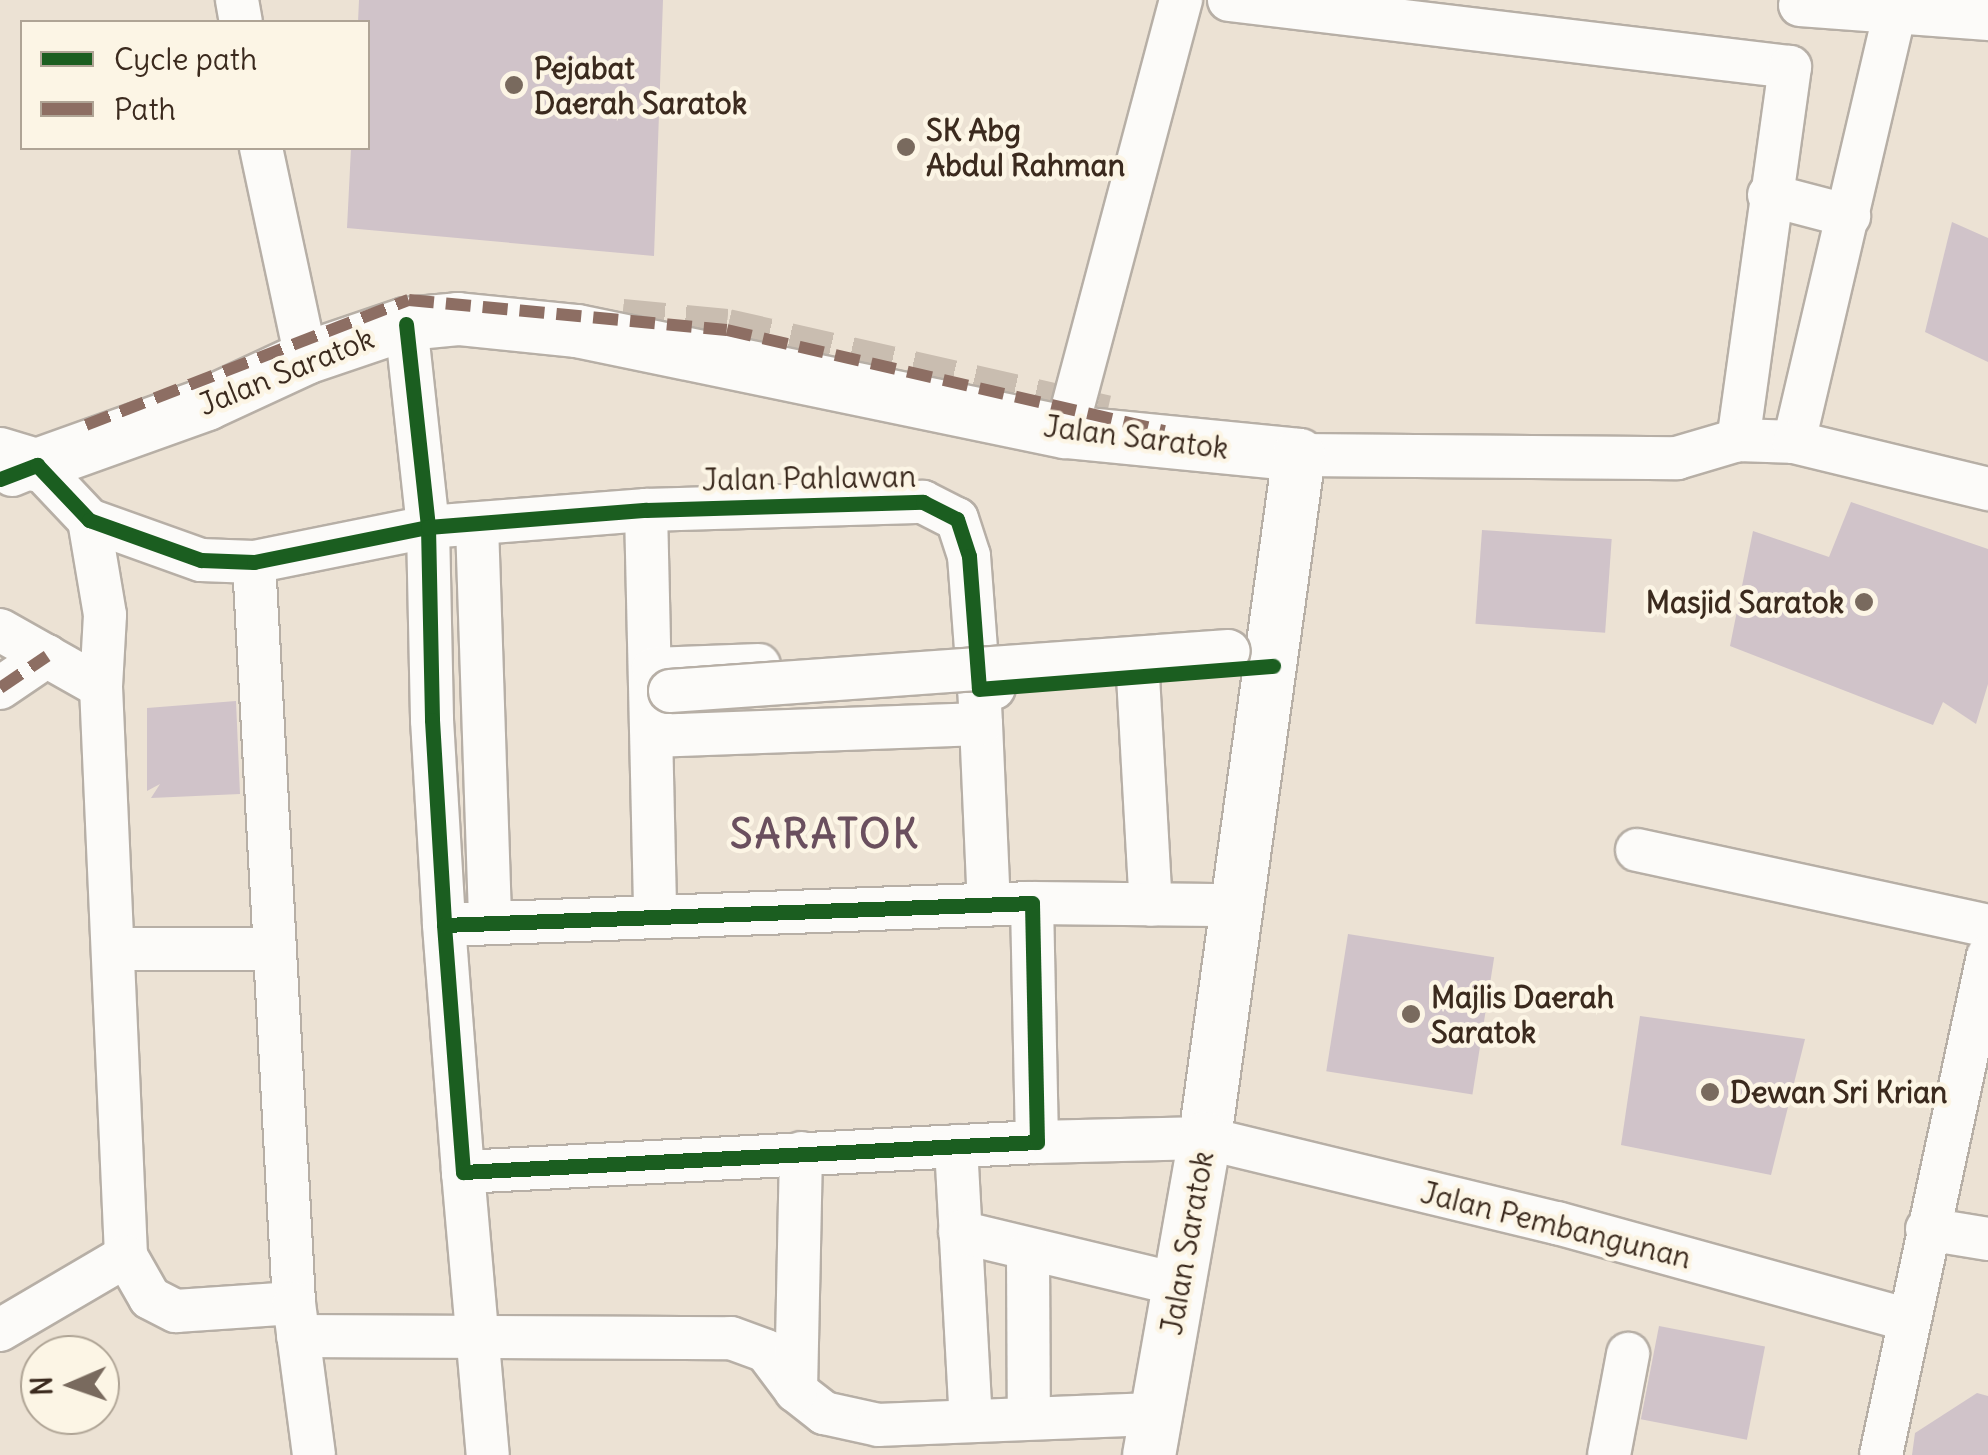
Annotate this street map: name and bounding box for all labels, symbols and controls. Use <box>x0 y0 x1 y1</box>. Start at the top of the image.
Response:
legend <box>20 20 370 150</box>
text: Cycle path <box>114 40 257 78</box>
place label: Pejabat Daerah Saratok <box>534 50 747 120</box>
marker: Pejabat Daerah Saratok <box>503 74 525 96</box>
text: Path <box>114 90 176 128</box>
place label: SK Abg Abdul Rahman <box>926 112 1125 182</box>
marker: SK Abg Abdul Rahman <box>895 136 917 158</box>
street label: Jalan Saratok <box>193 320 379 422</box>
street label: Jalan Saratok <box>1042 408 1230 466</box>
street label: Jalan Pahlawan <box>702 458 916 498</box>
place label: Masjid Saratok <box>1646 584 1844 620</box>
marker: Masjid Saratok <box>1853 591 1875 613</box>
district label: SARATOK <box>730 810 920 858</box>
place label: Majlis Daerah Saratok <box>1431 979 1614 1050</box>
marker: Majlis Daerah Saratok <box>1400 1003 1422 1025</box>
place label: Dewan Sri Krian <box>1730 1074 1947 1110</box>
marker: Dewan Sri Krian <box>1699 1081 1721 1103</box>
street label: Jalan Saratok <box>1153 1148 1221 1338</box>
street label: Jalan Pembangunan <box>1417 1174 1695 1276</box>
north arrow <box>20 1335 120 1435</box>
text: N <box>24 1376 60 1396</box>

